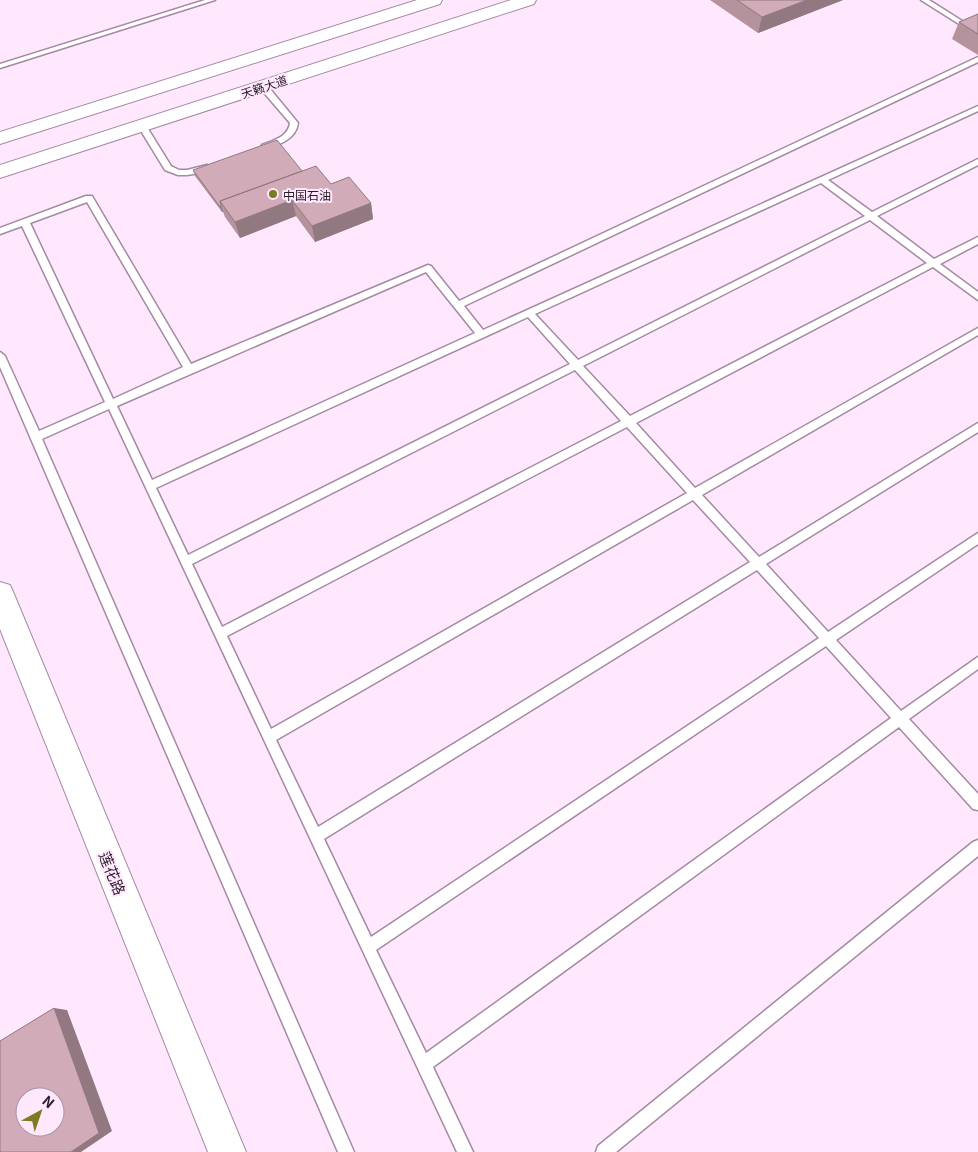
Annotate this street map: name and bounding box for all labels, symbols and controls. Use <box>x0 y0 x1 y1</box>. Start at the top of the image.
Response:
street label: 天籁大道 <box>239 70 289 102</box>
place label: 中国石油 <box>283 186 331 203</box>
marker: 中国石油 <box>267 188 279 200</box>
street label: 莲花路 <box>95 848 131 898</box>
north arrow <box>15 1087 65 1137</box>
text: N <box>39 1090 59 1112</box>

